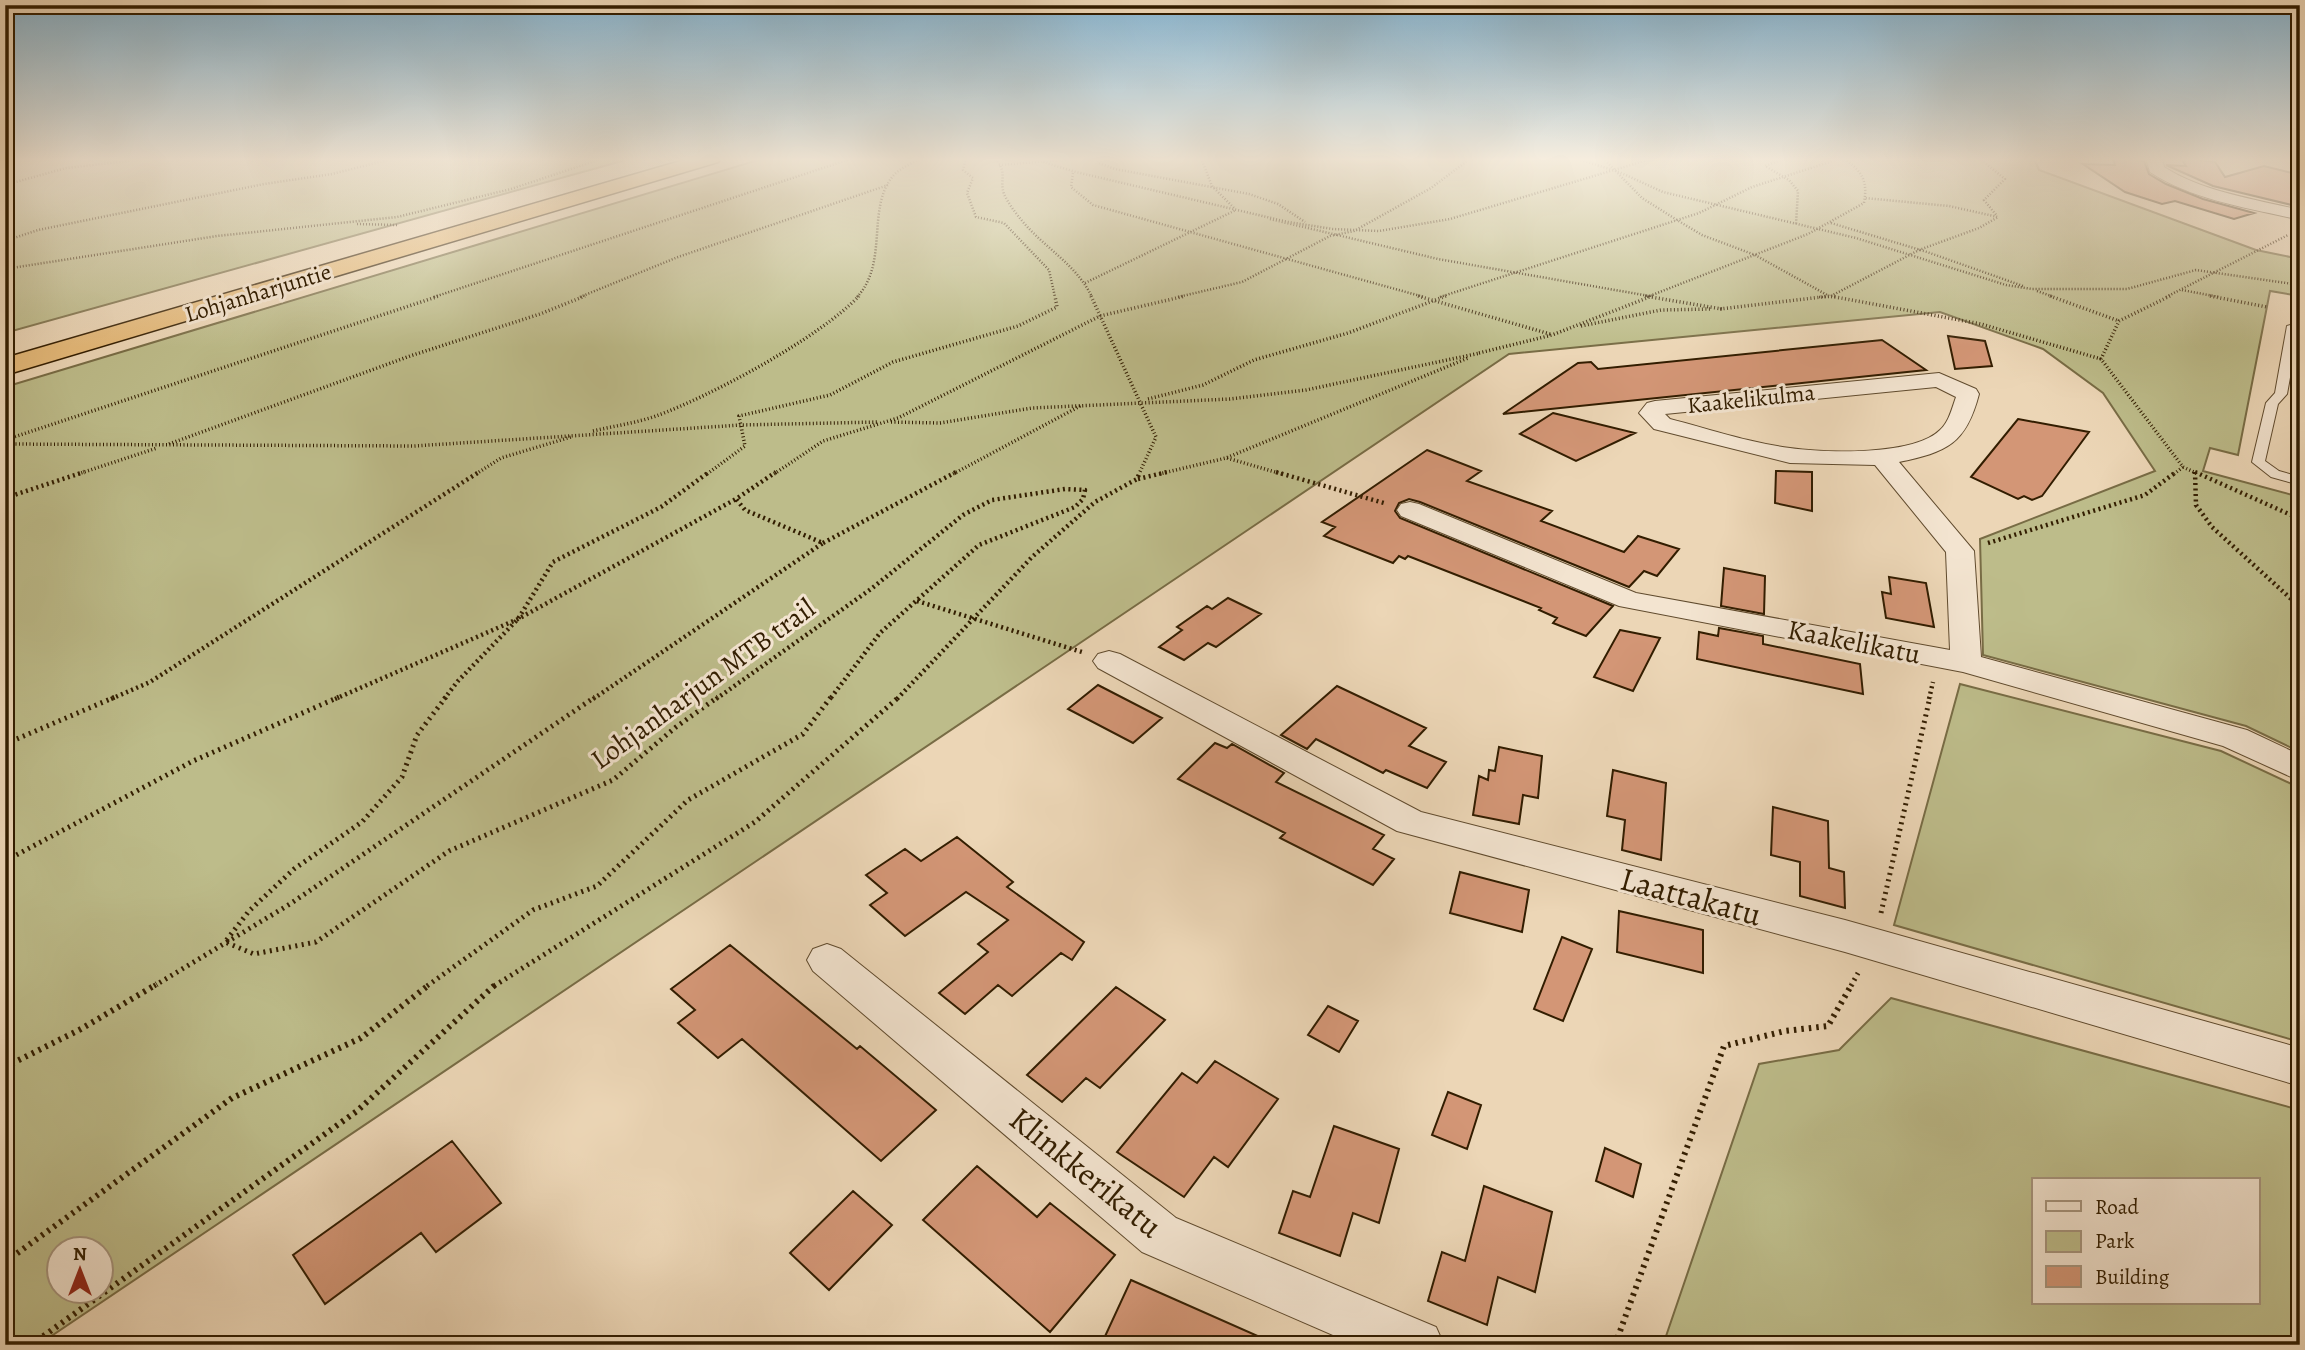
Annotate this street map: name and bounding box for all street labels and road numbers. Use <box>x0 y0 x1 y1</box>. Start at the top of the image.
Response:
street label: Lohjanharjuntie <box>181 256 335 330</box>
street label: Kaakelikulma <box>1686 377 1817 421</box>
street label: Lohjanharjun MTB trail <box>583 590 823 778</box>
street label: Kaakelikatu <box>1784 610 1925 674</box>
street label: Laattakatu <box>1615 856 1767 936</box>
street label: Klinkkerikatu <box>1000 1096 1172 1248</box>

